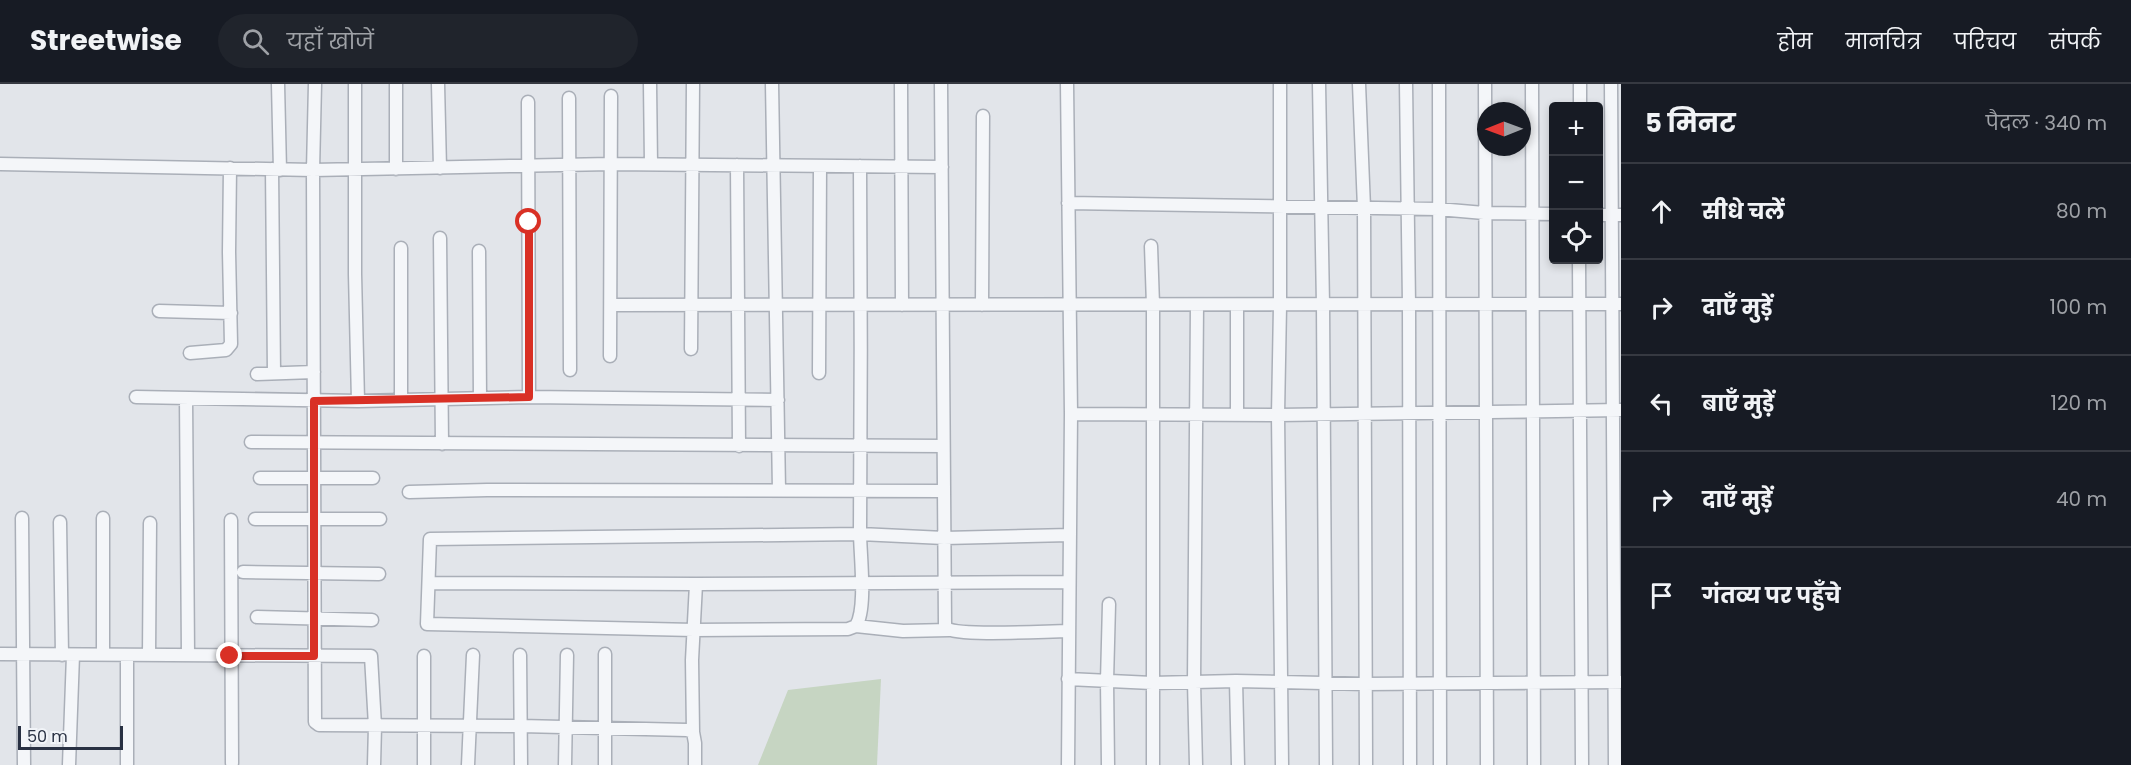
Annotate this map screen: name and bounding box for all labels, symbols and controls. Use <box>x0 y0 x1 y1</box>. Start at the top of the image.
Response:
search box <box>218 14 638 68</box>
text: Streetwise <box>30 21 182 60</box>
icon: search <box>239 25 272 58</box>
text: यहाँ खोजें <box>287 26 374 57</box>
text: होम <box>1778 27 1813 56</box>
text: मानचित्र <box>1846 27 1921 56</box>
text: परिचय <box>1954 27 2016 56</box>
text: संपर्क <box>2049 27 2101 56</box>
north arrow <box>1477 102 1531 156</box>
map controls <box>1549 102 1603 264</box>
button: + <box>1549 102 1603 156</box>
text: 5 मिनट <box>1645 105 1736 141</box>
text: पैदल · 340 m <box>1986 109 2107 137</box>
button: − <box>1549 156 1603 210</box>
icon: ahead <box>1645 195 1678 228</box>
text: सीधे चलें <box>1702 196 1785 227</box>
text: 80 m <box>2056 197 2107 225</box>
route start <box>515 208 541 234</box>
button: locate <box>1549 210 1603 264</box>
icon: right <box>1645 291 1678 324</box>
text: दाएँ मुड़ें <box>1702 292 1773 323</box>
text: 100 m <box>2050 293 2107 321</box>
icon: left <box>1645 387 1678 420</box>
text: बाएँ मुड़ें <box>1702 388 1774 419</box>
text: 120 m <box>2051 389 2107 417</box>
icon: right <box>1645 483 1678 516</box>
text: दाएँ मुड़ें <box>1702 484 1773 515</box>
text: 40 m <box>2056 485 2107 513</box>
icon: arrive <box>1645 579 1678 612</box>
text: गंतव्य पर पहुँचे <box>1702 580 1841 611</box>
route end <box>216 642 242 668</box>
scale bar <box>18 723 123 750</box>
text: 50 m <box>27 725 68 748</box>

